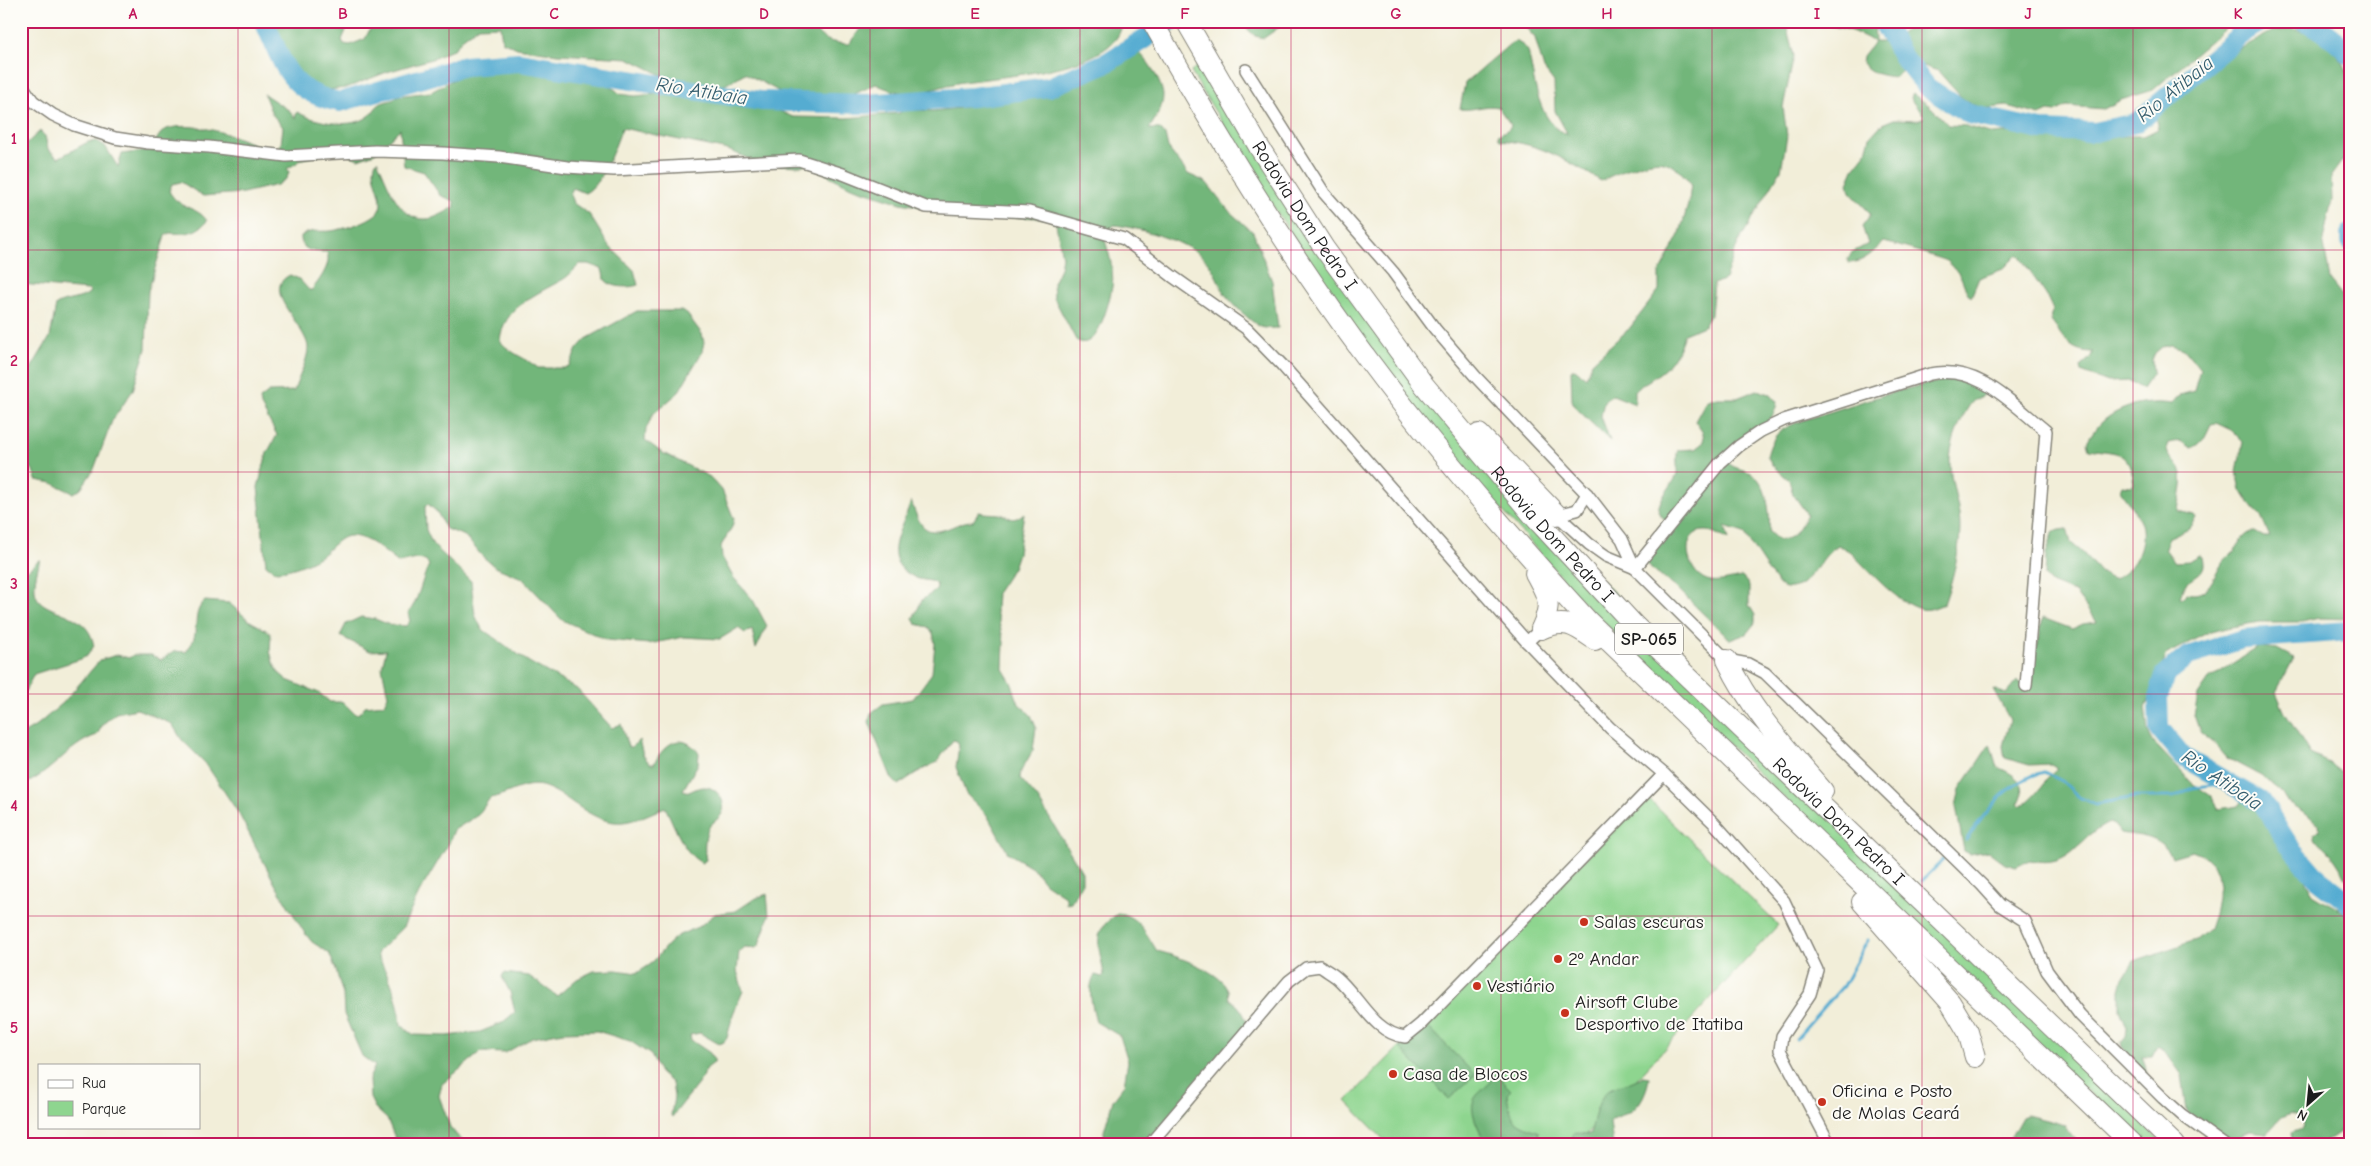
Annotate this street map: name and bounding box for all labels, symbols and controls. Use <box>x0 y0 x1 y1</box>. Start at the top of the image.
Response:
text: A <box>129 5 138 23</box>
text: B <box>338 5 348 23</box>
text: C <box>549 5 559 23</box>
text: D <box>759 5 769 23</box>
text: E <box>970 5 980 23</box>
text: F <box>1180 5 1190 23</box>
text: G <box>1390 5 1402 23</box>
text: H <box>1601 5 1613 23</box>
text: I <box>1814 5 1820 23</box>
text: J <box>2024 5 2032 23</box>
text: K <box>2233 5 2243 23</box>
water label: Rio Atibaia <box>2132 51 2218 127</box>
water label: Rio Atibaia <box>655 72 749 110</box>
text: 1 <box>11 130 17 148</box>
street label: Rodovia Dom Pedro I <box>1247 137 1362 294</box>
text: 2 <box>10 352 18 370</box>
street label: Rodovia Dom Pedro I <box>1486 462 1618 607</box>
text: 3 <box>10 575 18 593</box>
road number: SP-065 <box>1615 624 1683 654</box>
water label: Rio Atibaia <box>2177 745 2267 815</box>
street label: Rodovia Dom Pedro I <box>1768 753 1909 890</box>
text: 4 <box>10 797 18 815</box>
place label: Salas escuras <box>1594 911 1704 933</box>
marker: Salas escuras <box>1578 916 1590 928</box>
place label: 2º Andar <box>1568 948 1639 970</box>
marker: 2º Andar <box>1552 953 1564 965</box>
place label: Vestiário <box>1487 975 1555 997</box>
marker: Vestiário <box>1471 980 1483 992</box>
place label: Airsoft Clube Desportivo de Itatiba <box>1575 991 1744 1035</box>
marker: Airsoft Clube Desportivo de Itatiba <box>1559 1007 1571 1019</box>
text: 5 <box>10 1019 18 1037</box>
place label: Casa de Blocos <box>1403 1063 1527 1085</box>
legend <box>38 1064 200 1128</box>
marker: Casa de Blocos <box>1387 1068 1399 1080</box>
text: Rua <box>82 1074 106 1092</box>
north arrow <box>2284 1078 2334 1128</box>
place label: Oficina e Posto de Molas Ceará <box>1832 1080 1960 1124</box>
marker: Oficina e Posto de Molas Ceará <box>1816 1096 1828 1108</box>
text: Parque <box>82 1100 127 1118</box>
text: N <box>2294 1105 2310 1125</box>

